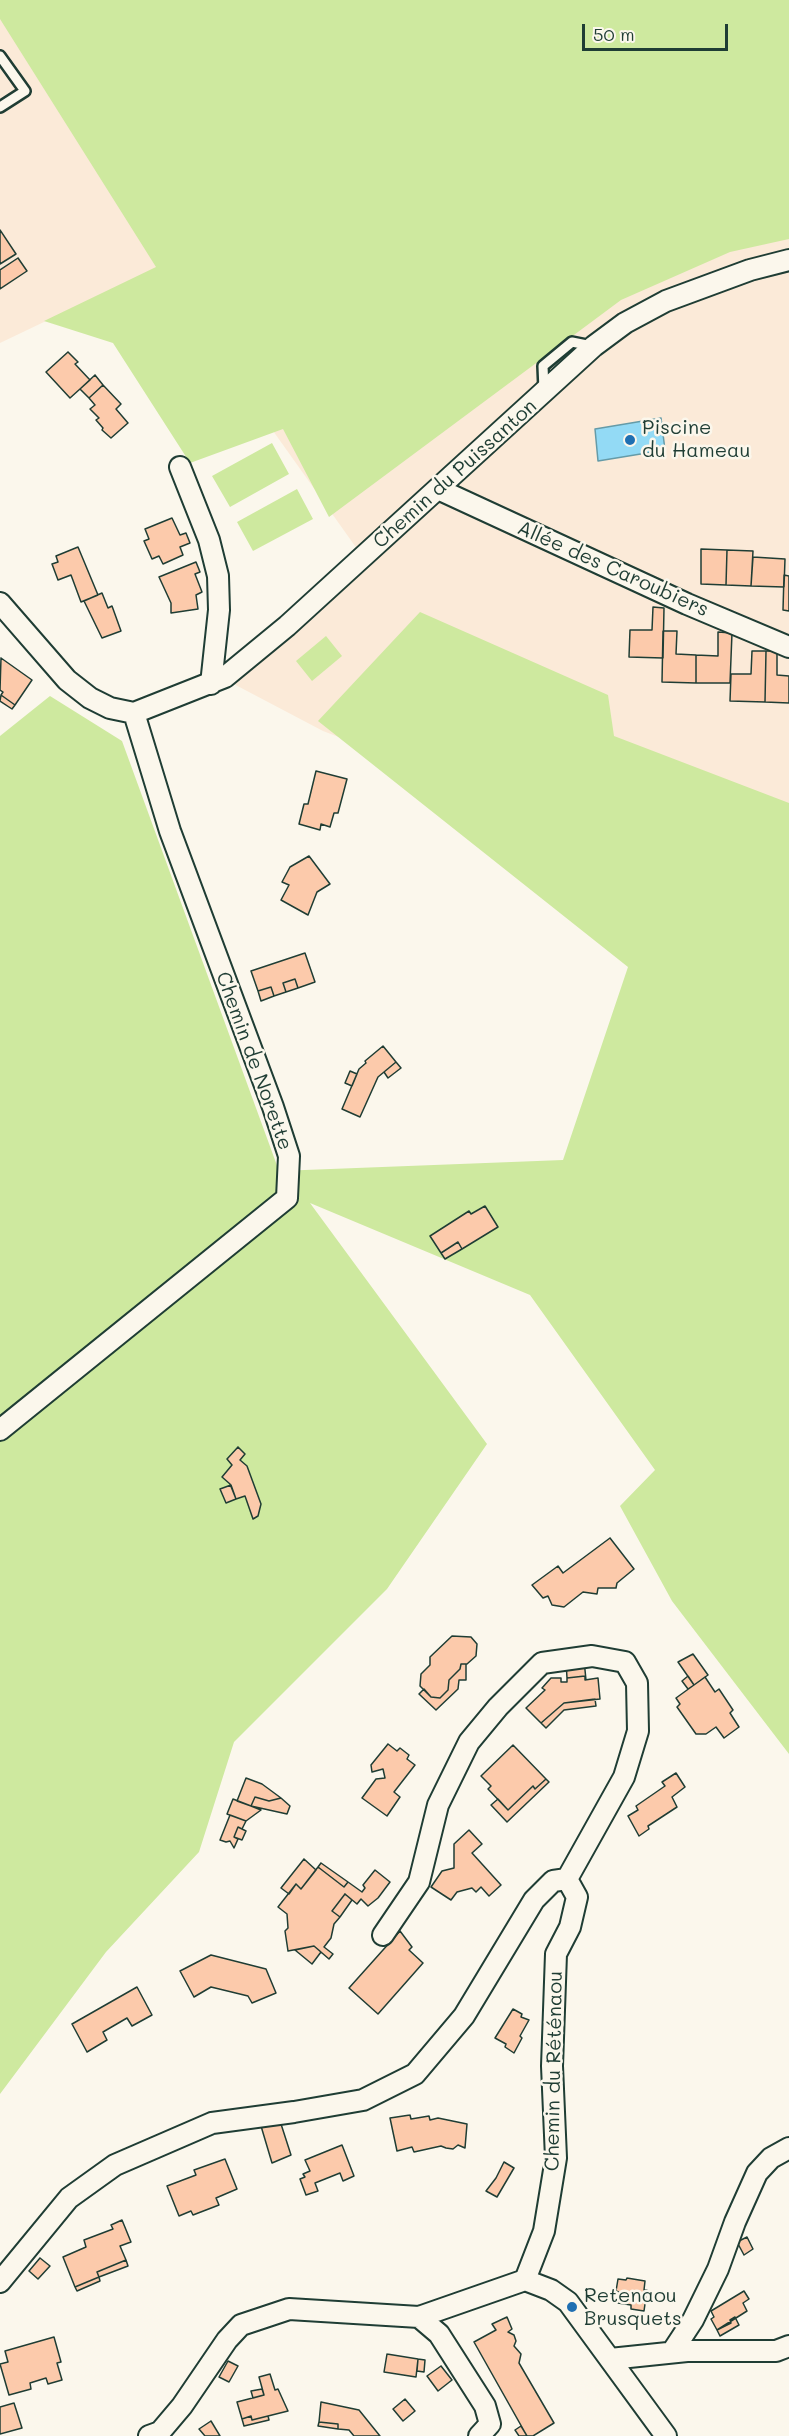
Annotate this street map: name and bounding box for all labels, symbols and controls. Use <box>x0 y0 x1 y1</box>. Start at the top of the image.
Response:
scale bar <box>585 12 730 50</box>
text: 50 m <box>593 22 635 46</box>
street label: Chemin du Puissanton <box>368 394 542 554</box>
place label: Piscine du Hameau <box>642 416 750 463</box>
marker: Piscine du Hameau <box>623 433 637 447</box>
street label: Allée des Caroubiers <box>514 516 712 622</box>
street label: Chemin de Norette <box>211 969 297 1153</box>
street label: Chemin du Réténaou <box>540 1971 568 2171</box>
place label: Retenaou Brusquets <box>584 2284 682 2331</box>
marker: Retenaou Brusquets <box>565 2300 579 2314</box>

